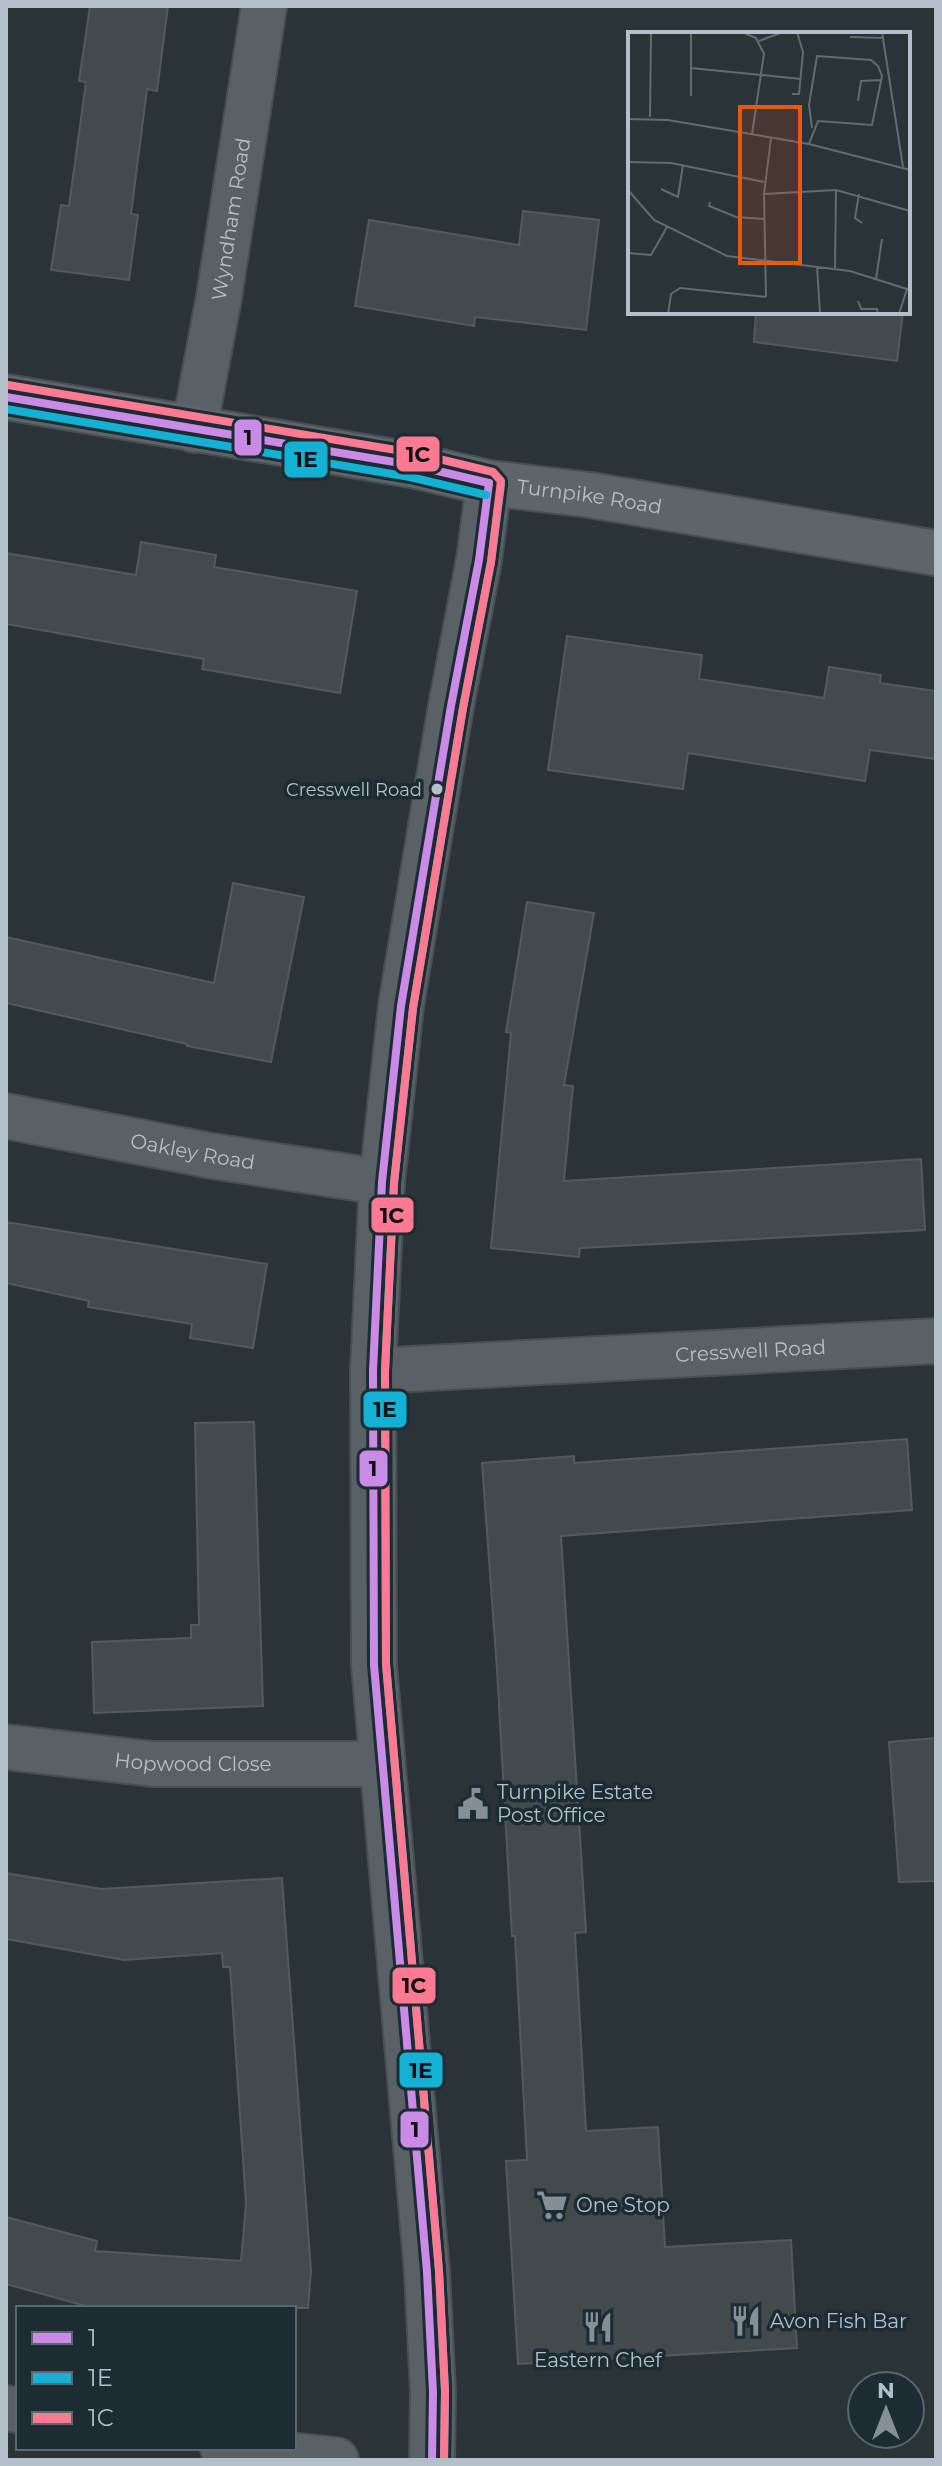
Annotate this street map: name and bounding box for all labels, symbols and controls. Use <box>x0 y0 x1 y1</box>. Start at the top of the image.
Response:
inset map <box>628 32 910 314</box>
street label: Wyndham Road <box>207 136 255 302</box>
line badge: 1 <box>233 418 263 457</box>
text: 1 <box>244 424 252 451</box>
line badge: 1C <box>395 435 441 473</box>
line badge: 1E <box>283 440 329 479</box>
text: 1C <box>406 441 430 468</box>
text: 1E <box>294 446 318 473</box>
street label: Turnpike Road <box>516 474 664 519</box>
place label: Cresswell Road <box>286 779 422 801</box>
marker: Cresswell Road <box>429 781 445 797</box>
street label: Oakley Road <box>128 1128 257 1174</box>
line badge: 1C <box>370 1196 415 1234</box>
text: 1C <box>380 1202 404 1229</box>
street label: Cresswell Road <box>674 1335 827 1367</box>
line badge: 1E <box>362 1390 408 1429</box>
text: 1E <box>373 1396 397 1423</box>
line badge: 1 <box>358 1449 389 1488</box>
text: 1 <box>369 1455 377 1482</box>
street label: Hopwood Close <box>113 1748 272 1776</box>
place label: Turnpike Estate Post Office <box>497 1780 653 1827</box>
public building icon: Turnpike Estate Post Office <box>456 1787 490 1821</box>
line badge: 1C <box>391 1966 437 2005</box>
text: 1C <box>402 1972 426 1999</box>
line badge: 1E <box>398 2051 444 2089</box>
text: 1E <box>409 2057 433 2084</box>
line badge: 1 <box>399 2110 430 2149</box>
text: 1 <box>411 2116 419 2143</box>
supermarket icon: One Stop <box>535 2188 569 2222</box>
place label: One Stop <box>576 2193 670 2217</box>
restaurant icon: Avon Fish Bar <box>729 2304 763 2338</box>
legend <box>16 2306 296 2450</box>
place label: Avon Fish Bar <box>770 2309 907 2333</box>
restaurant icon: Eastern Chef <box>581 2310 615 2344</box>
text: 1 <box>88 2323 97 2352</box>
place label: Eastern Chef <box>534 2348 663 2372</box>
text: 1E <box>88 2363 113 2392</box>
north arrow <box>846 2370 926 2450</box>
text: N <box>877 2377 895 2404</box>
text: 1C <box>88 2403 114 2432</box>

